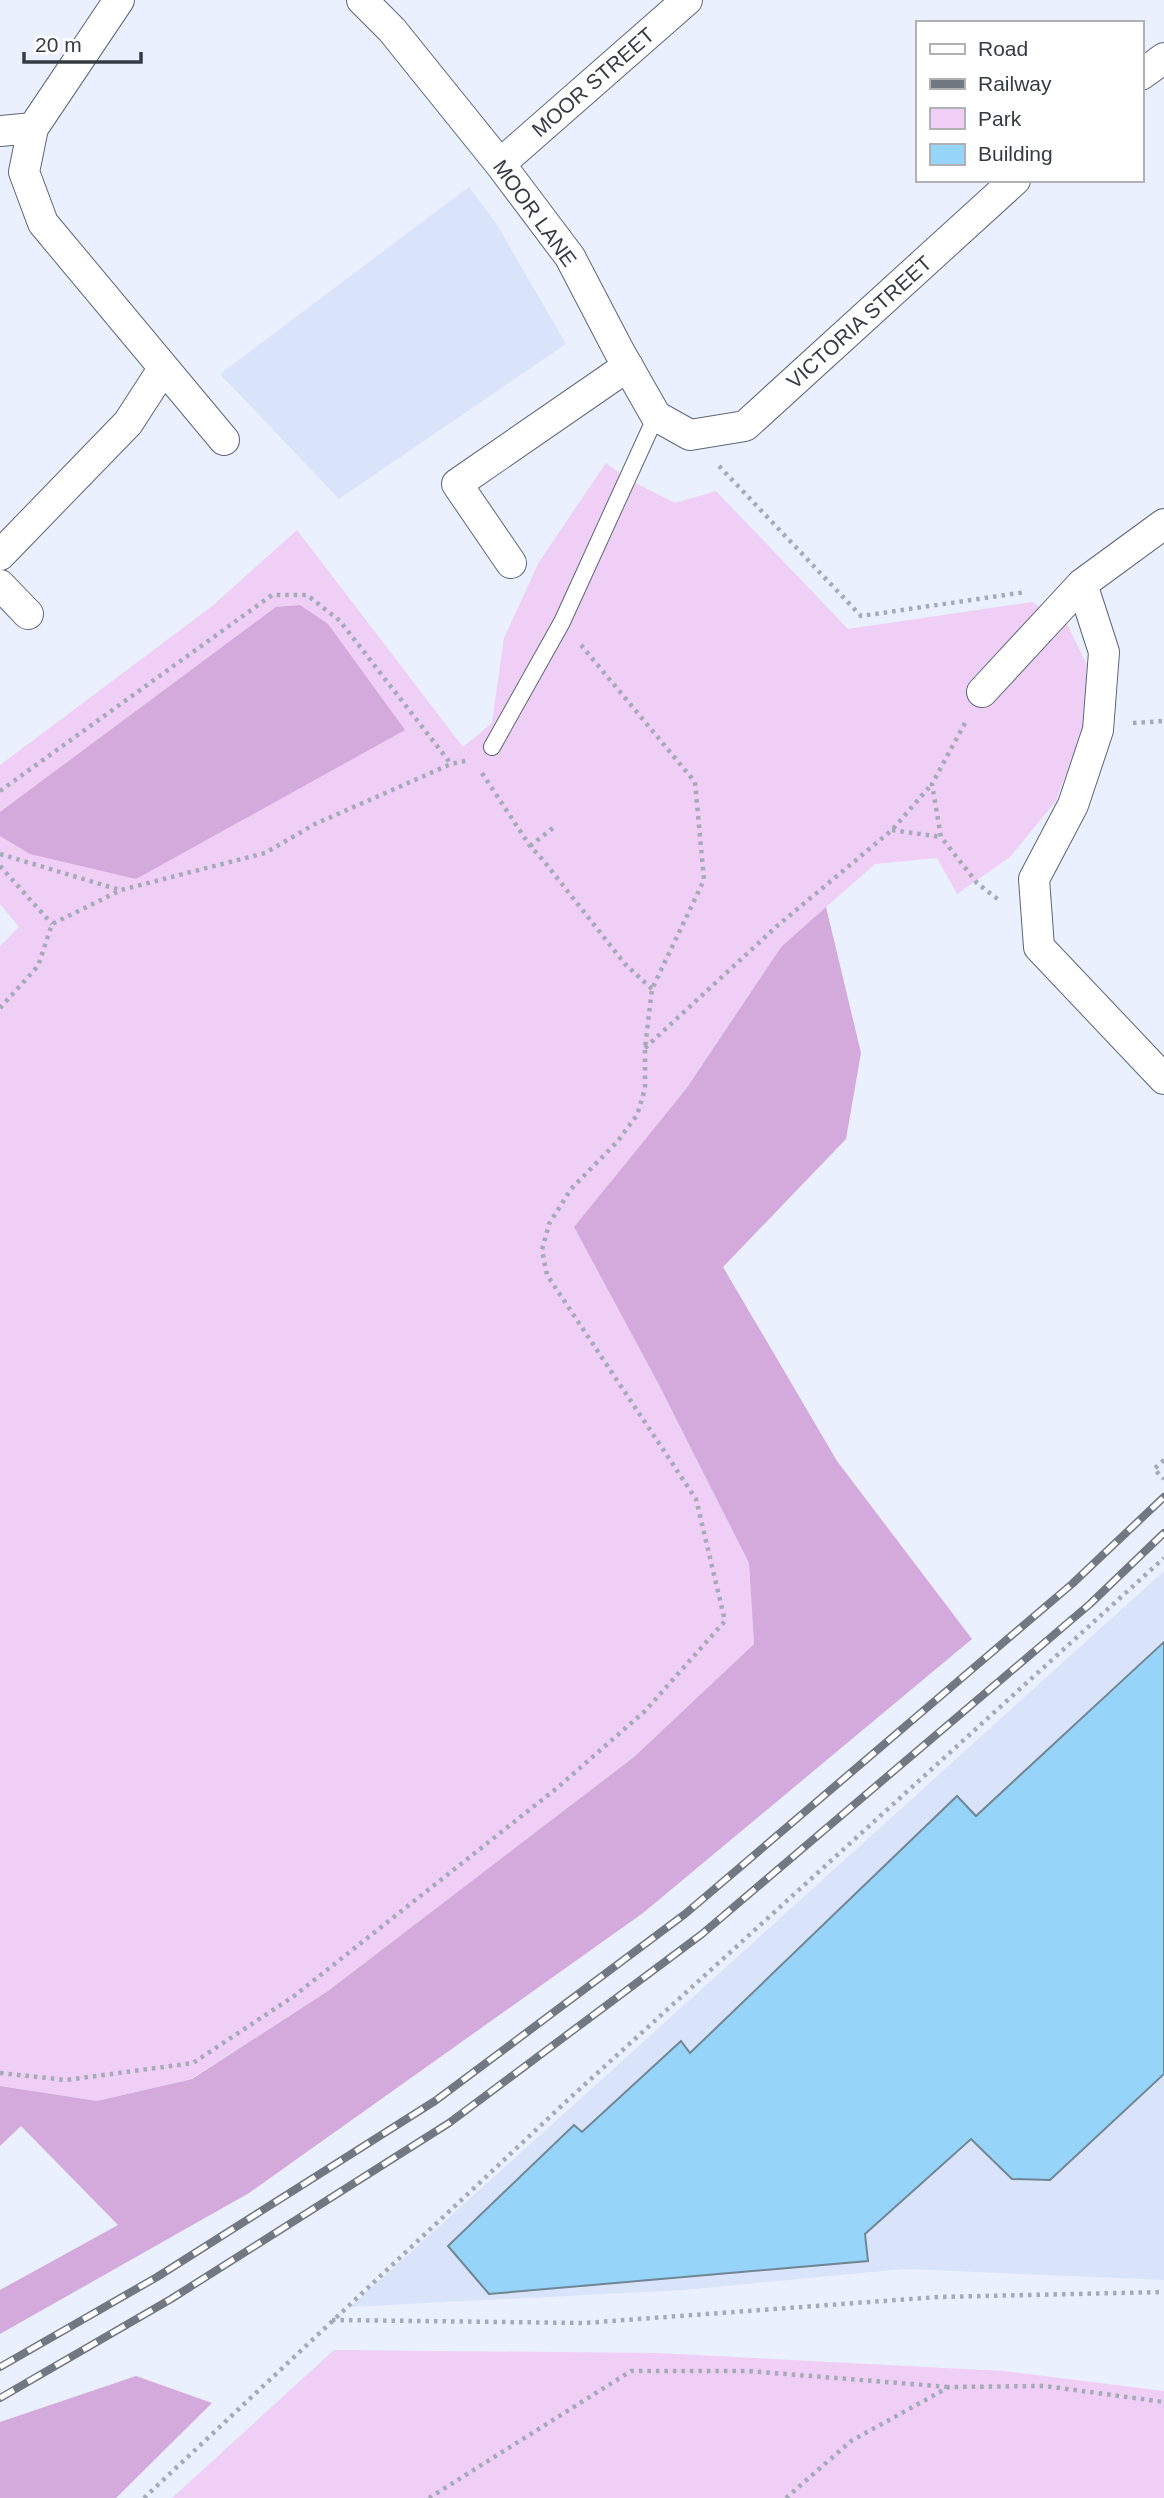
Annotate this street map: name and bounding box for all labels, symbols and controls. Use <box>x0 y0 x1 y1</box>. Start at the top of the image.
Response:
scale bar <box>24 21 142 65</box>
legend <box>916 21 1143 182</box>
street label: MOOR STREET <box>527 23 659 141</box>
text: 20 m <box>35 33 82 56</box>
text: Road <box>978 37 1028 60</box>
text: Railway <box>978 72 1052 95</box>
text: Park <box>978 107 1022 130</box>
text: Building <box>978 142 1053 165</box>
street label: MOOR LANE <box>489 155 581 271</box>
street label: VICTORIA STREET <box>782 251 936 393</box>

